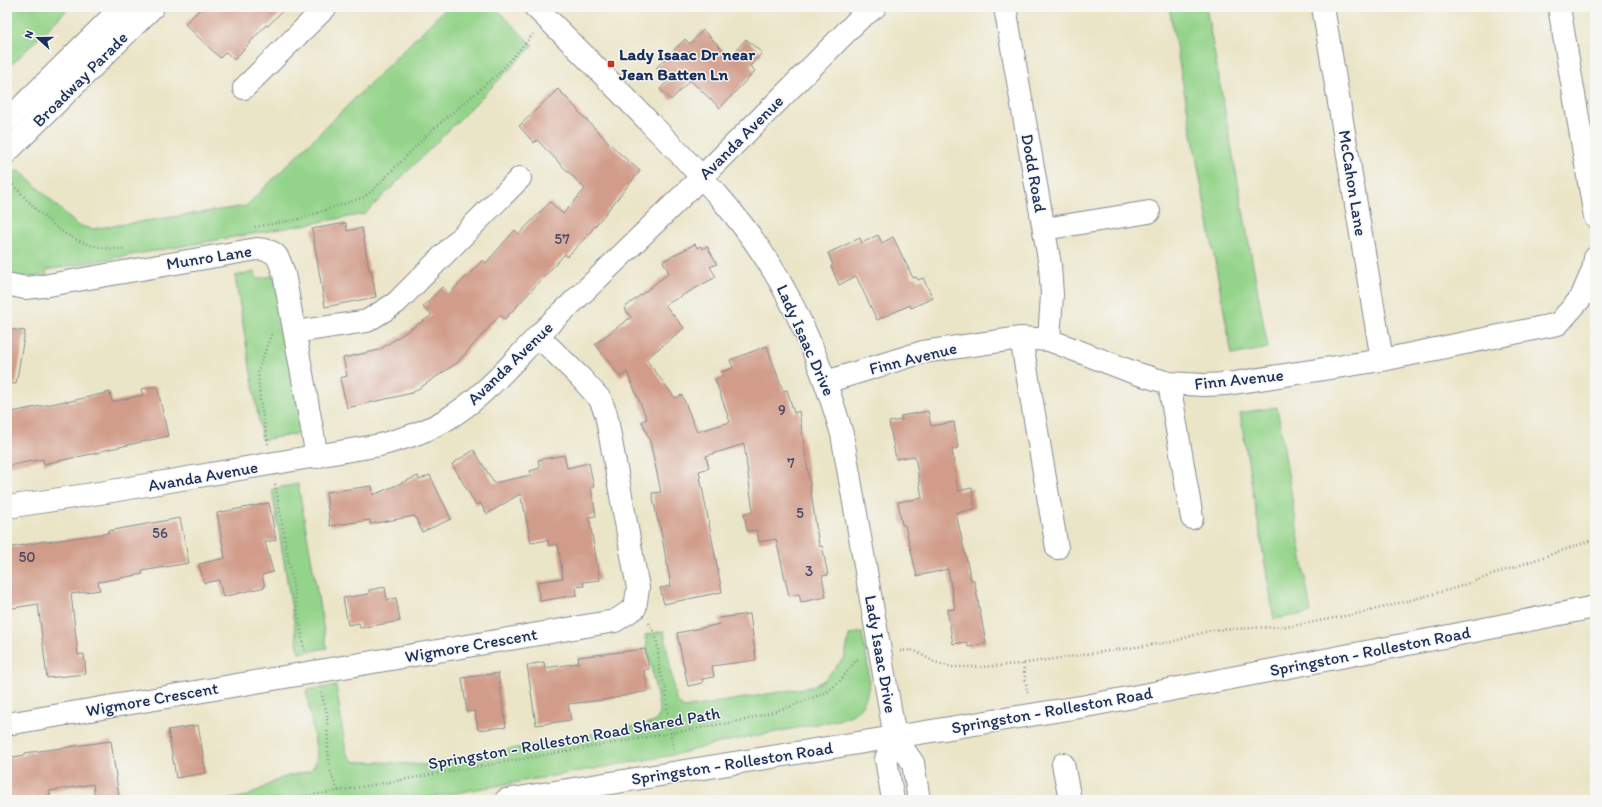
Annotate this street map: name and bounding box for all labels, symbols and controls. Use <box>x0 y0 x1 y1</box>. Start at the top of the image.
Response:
north arrow <box>18 18 58 58</box>
street label: Broadway Parade <box>28 27 132 131</box>
text: N <box>22 29 37 40</box>
place label: Lady Isaac Dr near Jean Batten Ln <box>618 44 755 84</box>
marker: Lady Isaac Dr near Jean Batten Ln <box>606 59 616 69</box>
street label: Avanda Avenue <box>695 91 787 183</box>
street label: McCahon Lane <box>1335 129 1371 237</box>
street label: Dodd Road <box>1017 132 1051 215</box>
house number: 57 <box>554 230 570 248</box>
street label: Munro Lane <box>165 240 253 274</box>
street label: Lady Isaac Drive <box>773 281 839 399</box>
street label: Avanda Avenue <box>463 317 557 409</box>
street label: Finn Avenue <box>867 337 959 379</box>
street label: Finn Avenue <box>1193 364 1285 394</box>
house number: 9 <box>778 401 786 419</box>
house number: 7 <box>787 454 795 472</box>
street label: Avanda Avenue <box>147 457 259 495</box>
house number: 5 <box>796 504 804 522</box>
house number: 56 <box>152 524 168 542</box>
house number: 50 <box>18 548 36 566</box>
house number: 3 <box>805 562 813 580</box>
street label: Lady Isaac Drive <box>861 593 901 715</box>
street label: Springston - Rolleston Road <box>1268 622 1473 680</box>
street label: Wigmore Crescent <box>403 623 539 666</box>
street label: Wigmore Crescent <box>84 677 220 720</box>
street label: Springston - Rolleston Road <box>950 682 1155 738</box>
street label: Springston - Rolleston Road Shared Path <box>426 702 722 774</box>
street label: Springston - Rolleston Road <box>630 737 835 789</box>

